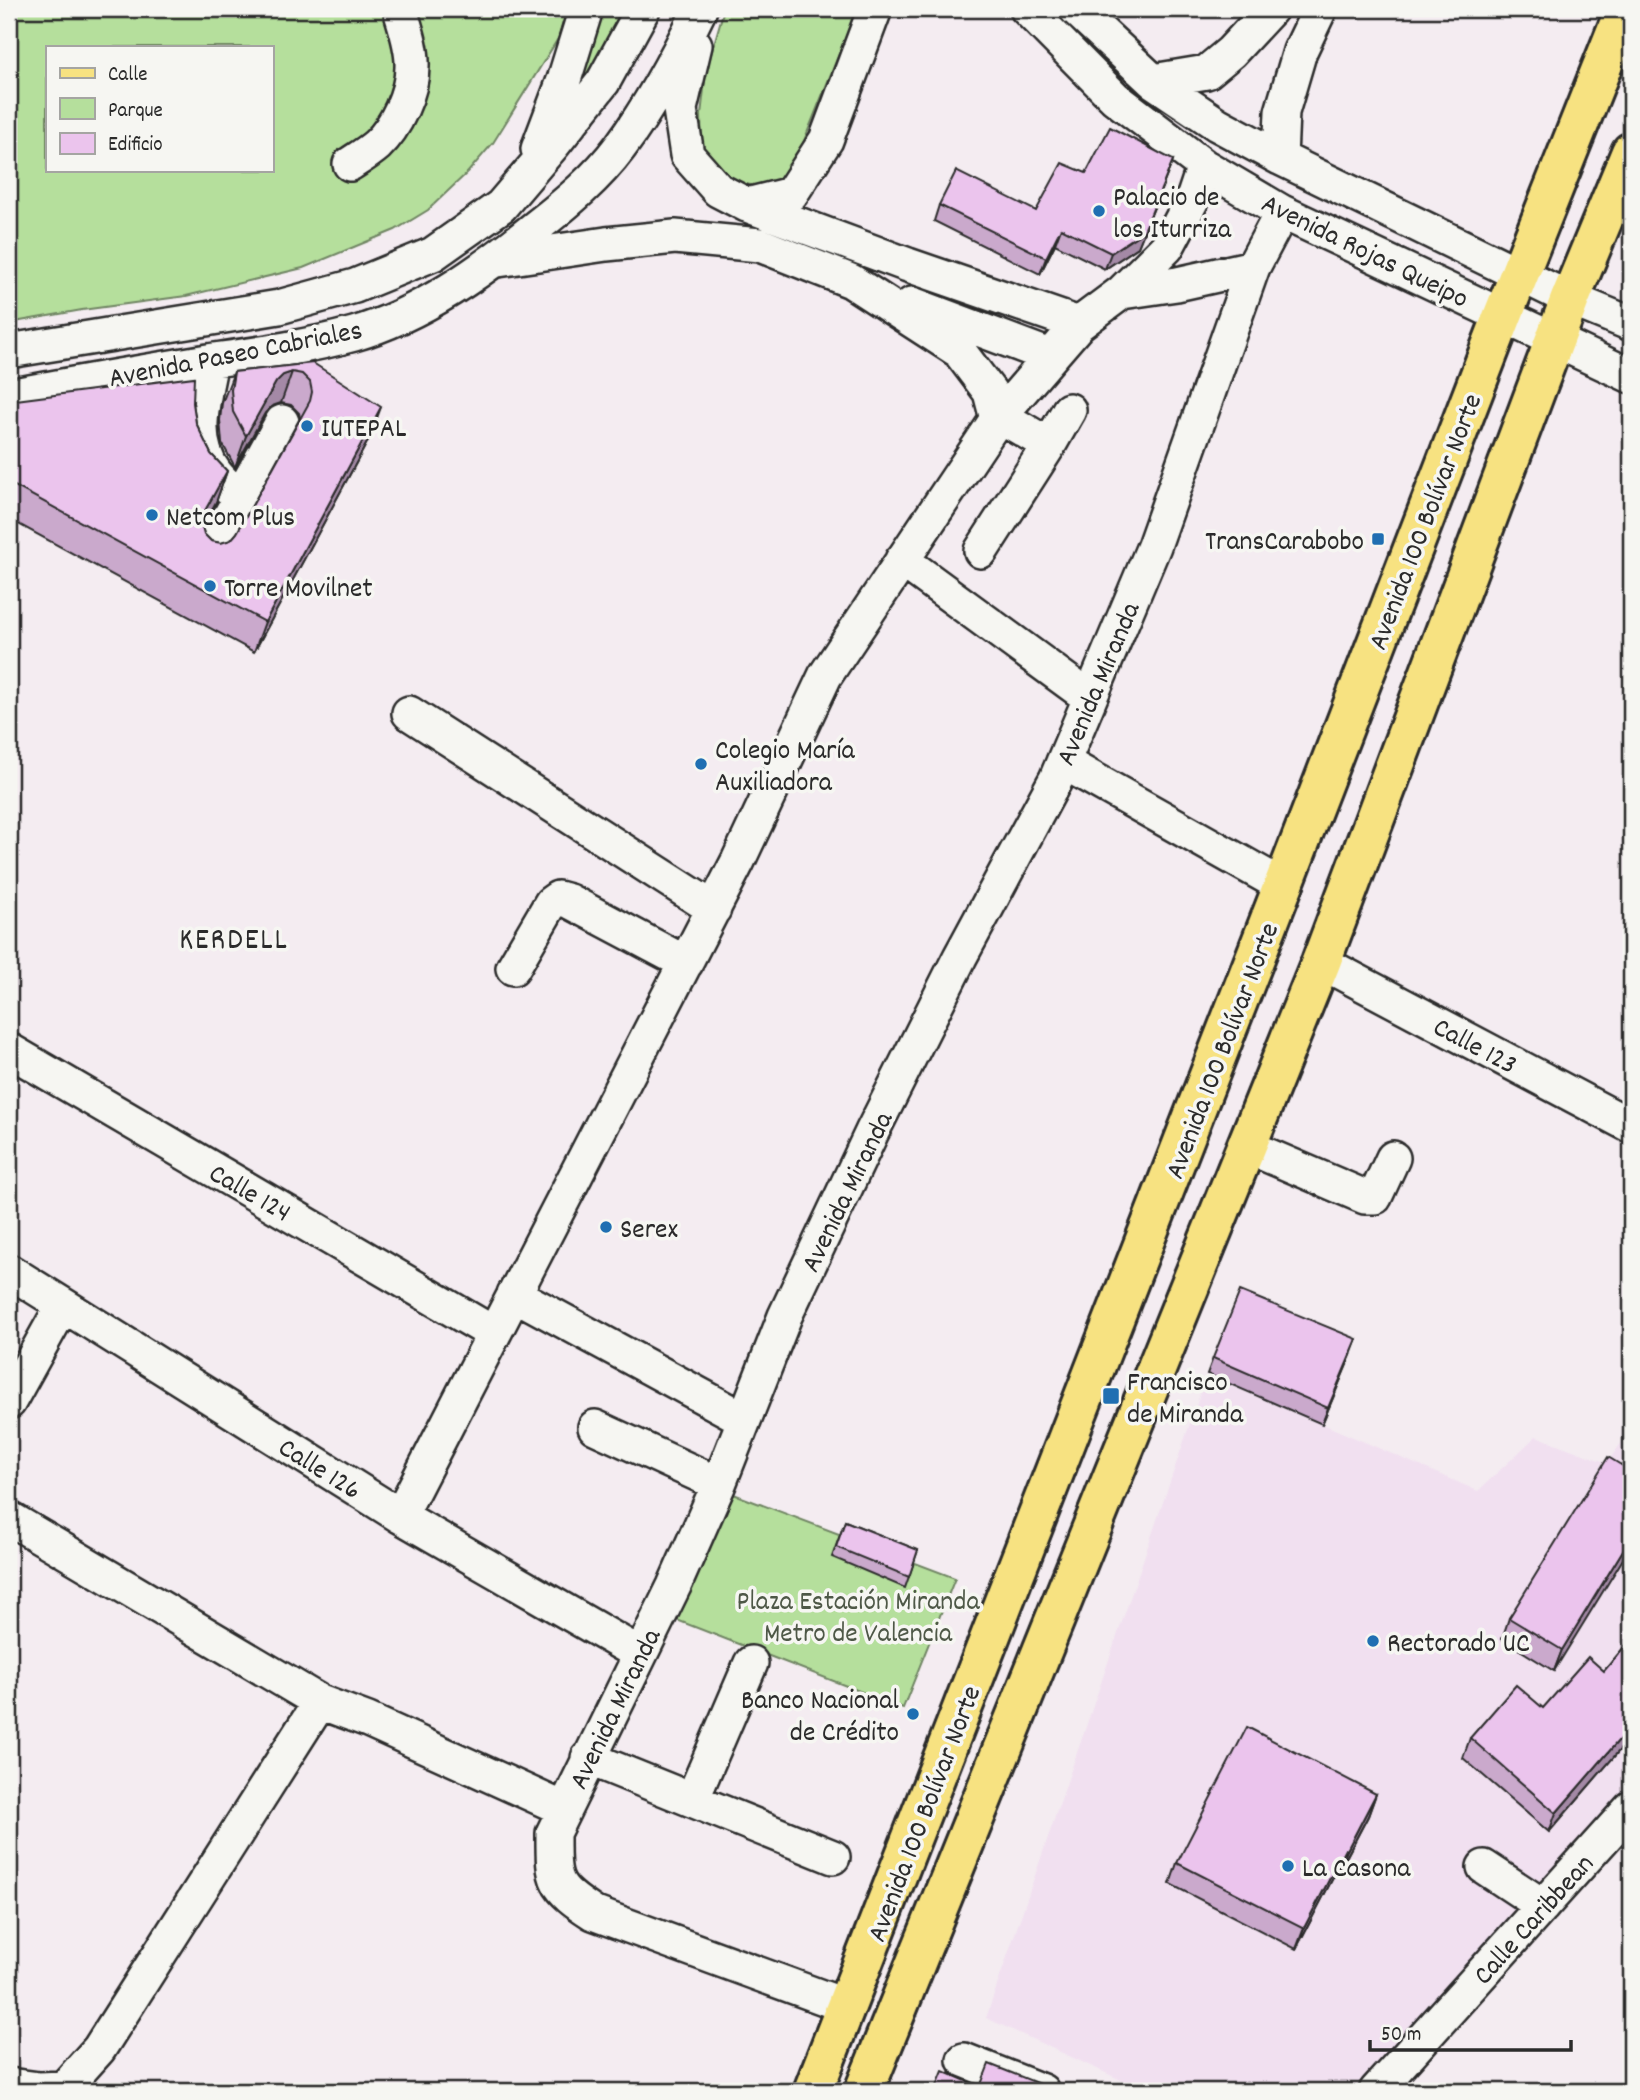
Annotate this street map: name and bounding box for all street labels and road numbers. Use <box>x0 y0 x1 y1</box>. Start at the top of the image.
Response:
street label: Avenida Rojas Queipo <box>1253 186 1474 321</box>
street label: Avenida Paseo Cabriales <box>106 313 366 401</box>
street label: Avenida 100 Bolívar Norte <box>1360 389 1495 657</box>
street label: Avenida Miranda <box>1048 596 1153 773</box>
street label: Avenida 100 Bolívar Norte <box>1157 918 1292 1186</box>
street label: Calle 123 <box>1425 1010 1523 1087</box>
street label: Avenida Miranda <box>793 1105 906 1280</box>
street label: Calle 124 <box>200 1156 297 1235</box>
street label: Calle 126 <box>269 1430 368 1512</box>
street label: Avenida Miranda <box>561 1622 674 1797</box>
street label: Avenida 100 Bolívar Norte <box>859 1681 994 1949</box>
street label: Calle Caribbean <box>1466 1847 1605 1996</box>

